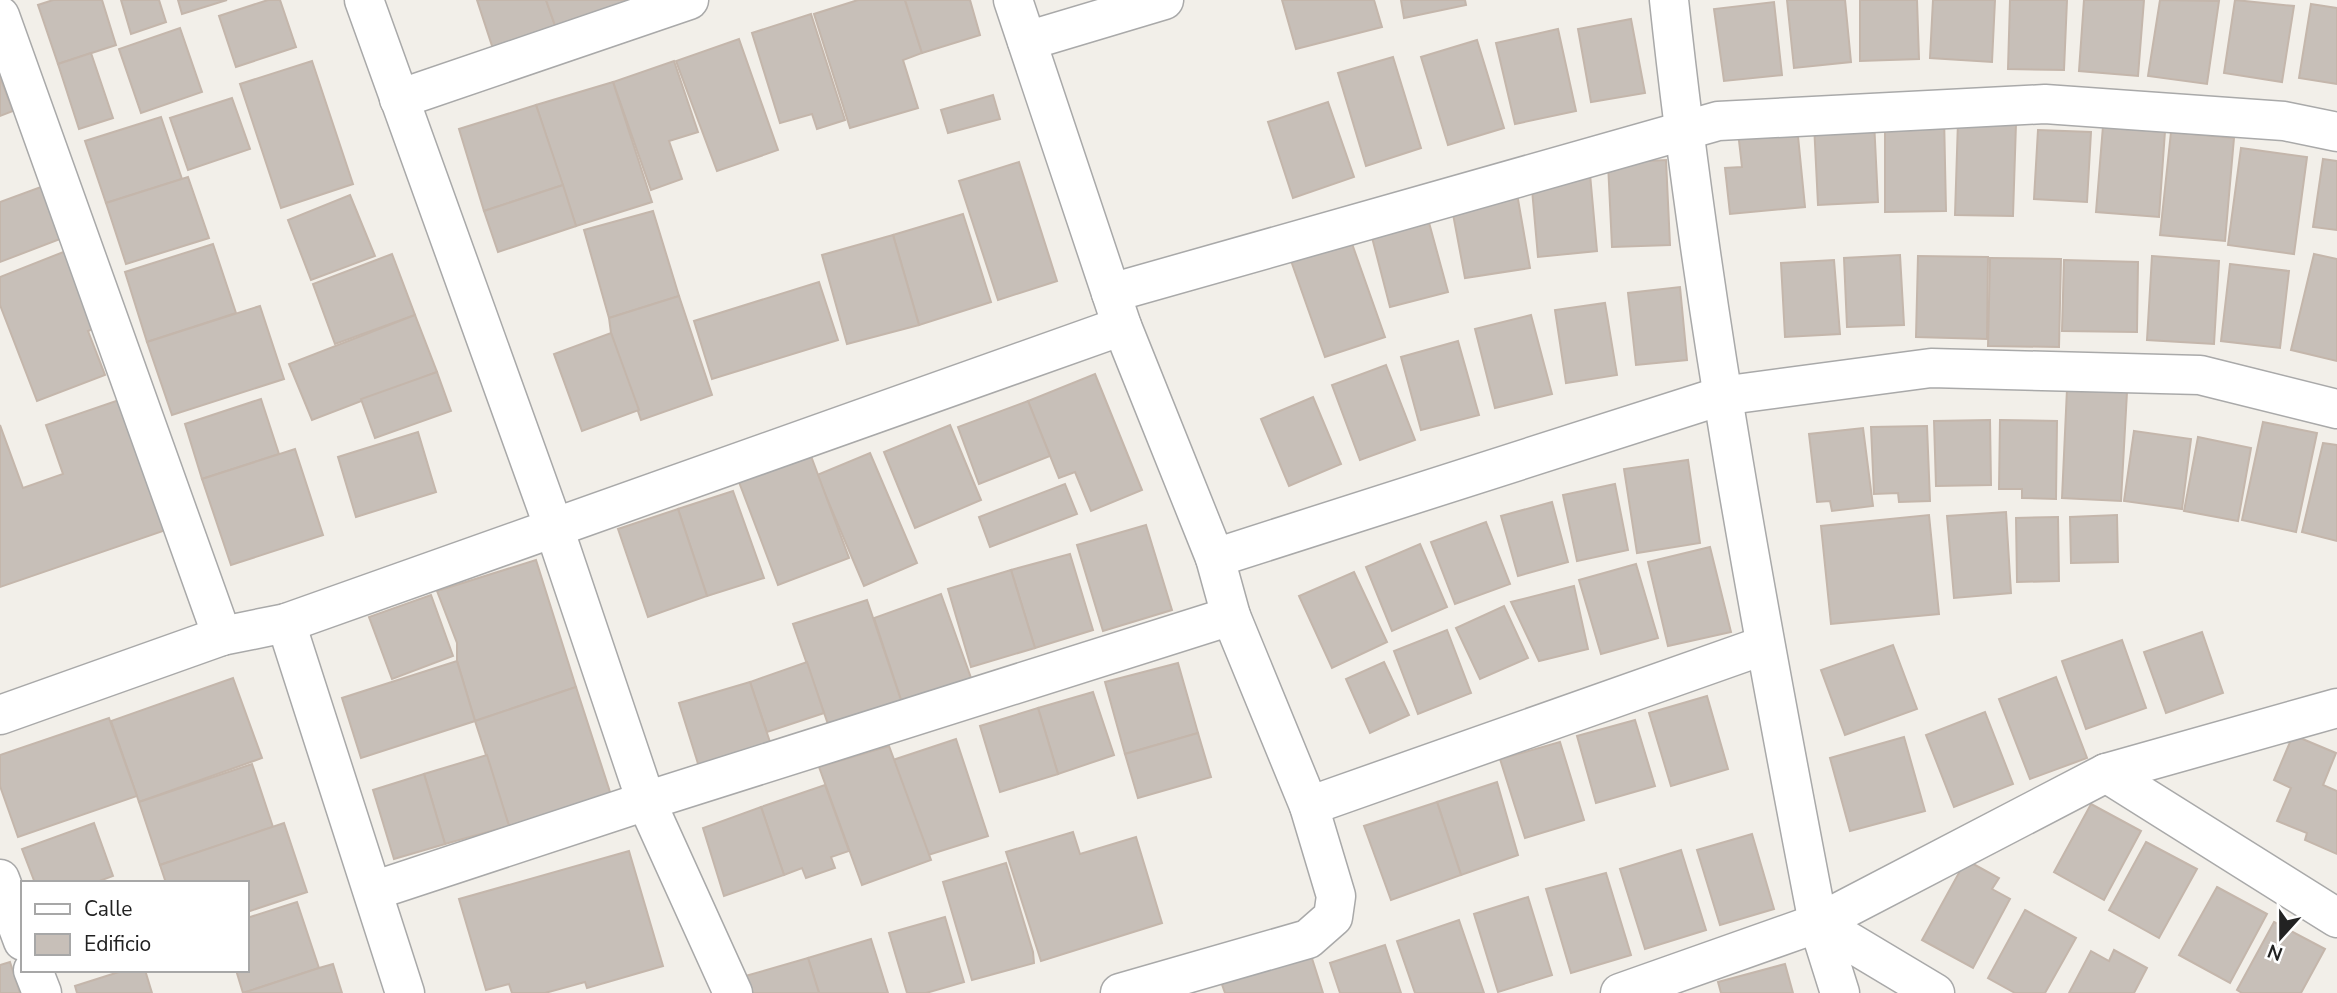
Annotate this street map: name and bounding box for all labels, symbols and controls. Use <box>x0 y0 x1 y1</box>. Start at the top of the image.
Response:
legend <box>21 881 248 972</box>
text: Calle <box>84 895 132 923</box>
north arrow <box>2246 902 2316 972</box>
text: Edificio <box>84 930 151 958</box>
text: N <box>2264 937 2287 967</box>

